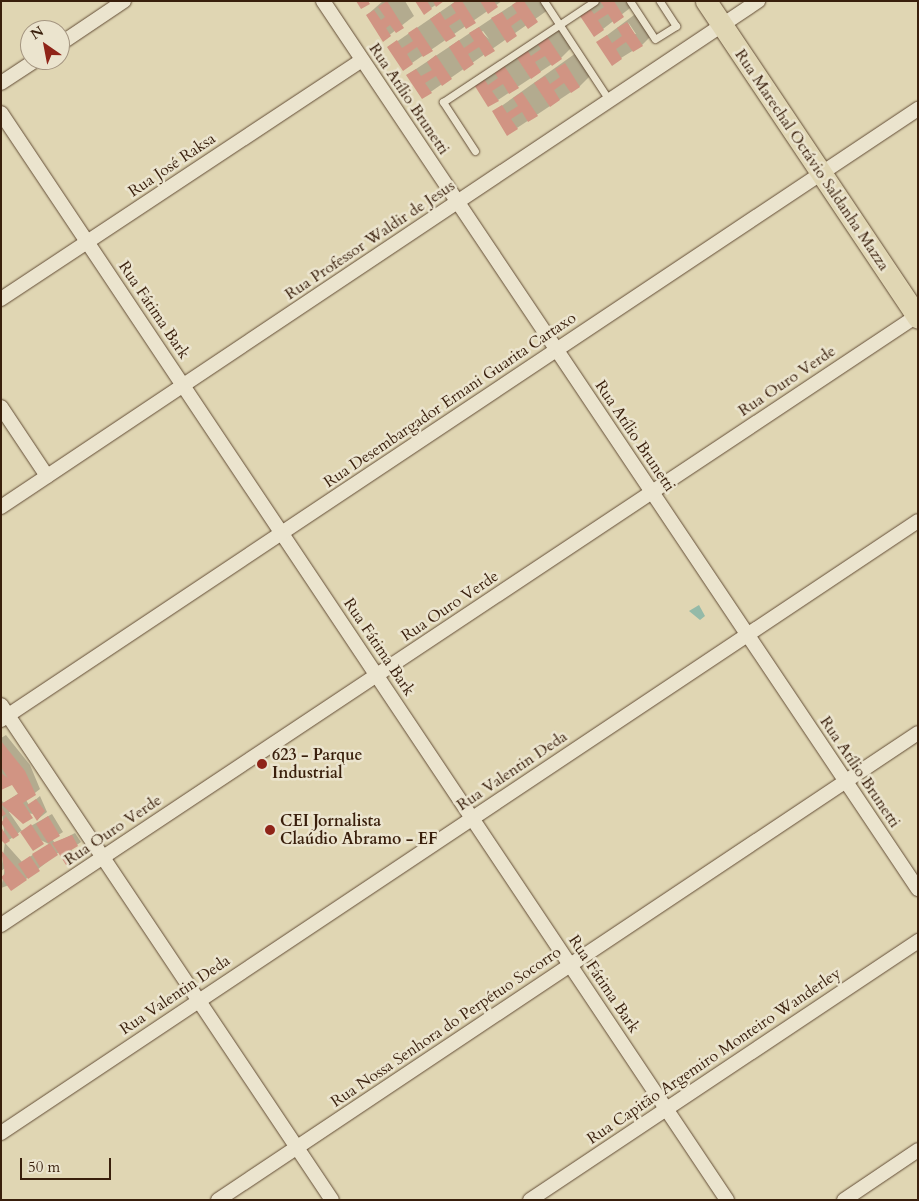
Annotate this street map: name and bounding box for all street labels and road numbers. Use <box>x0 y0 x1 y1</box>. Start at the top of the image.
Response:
street label: Rua Atílio Brunetti <box>365 40 453 158</box>
street label: Rua Marechal Octávio Saldanha Mazza <box>731 46 893 274</box>
street label: Rua José Raksa <box>125 129 219 201</box>
street label: Rua Professor Waldir de Jesus <box>281 176 459 304</box>
street label: Rua Fátima Bark <box>114 258 194 362</box>
street label: Rua Desembargador Ernani Guarita Cartaxo <box>320 308 580 492</box>
street label: Rua Ouro Verde <box>735 341 839 421</box>
street label: Rua Atílio Brunetti <box>591 377 679 495</box>
street label: Rua Ouro Verde <box>398 566 502 646</box>
street label: Rua Fátima Bark <box>339 595 419 699</box>
street label: Rua Atílio Brunetti <box>816 713 904 831</box>
street label: Rua Valentin Deda <box>453 727 571 815</box>
street label: Rua Ouro Verde <box>61 790 165 870</box>
street label: Rua Fátima Bark <box>564 932 644 1036</box>
street label: Rua Nossa Senhora do Perpétuo Socorro <box>327 943 565 1111</box>
street label: Rua Valentin Deda <box>116 951 234 1039</box>
street label: Rua Capitão Argemiro Monteiro Wanderley <box>583 964 845 1148</box>

